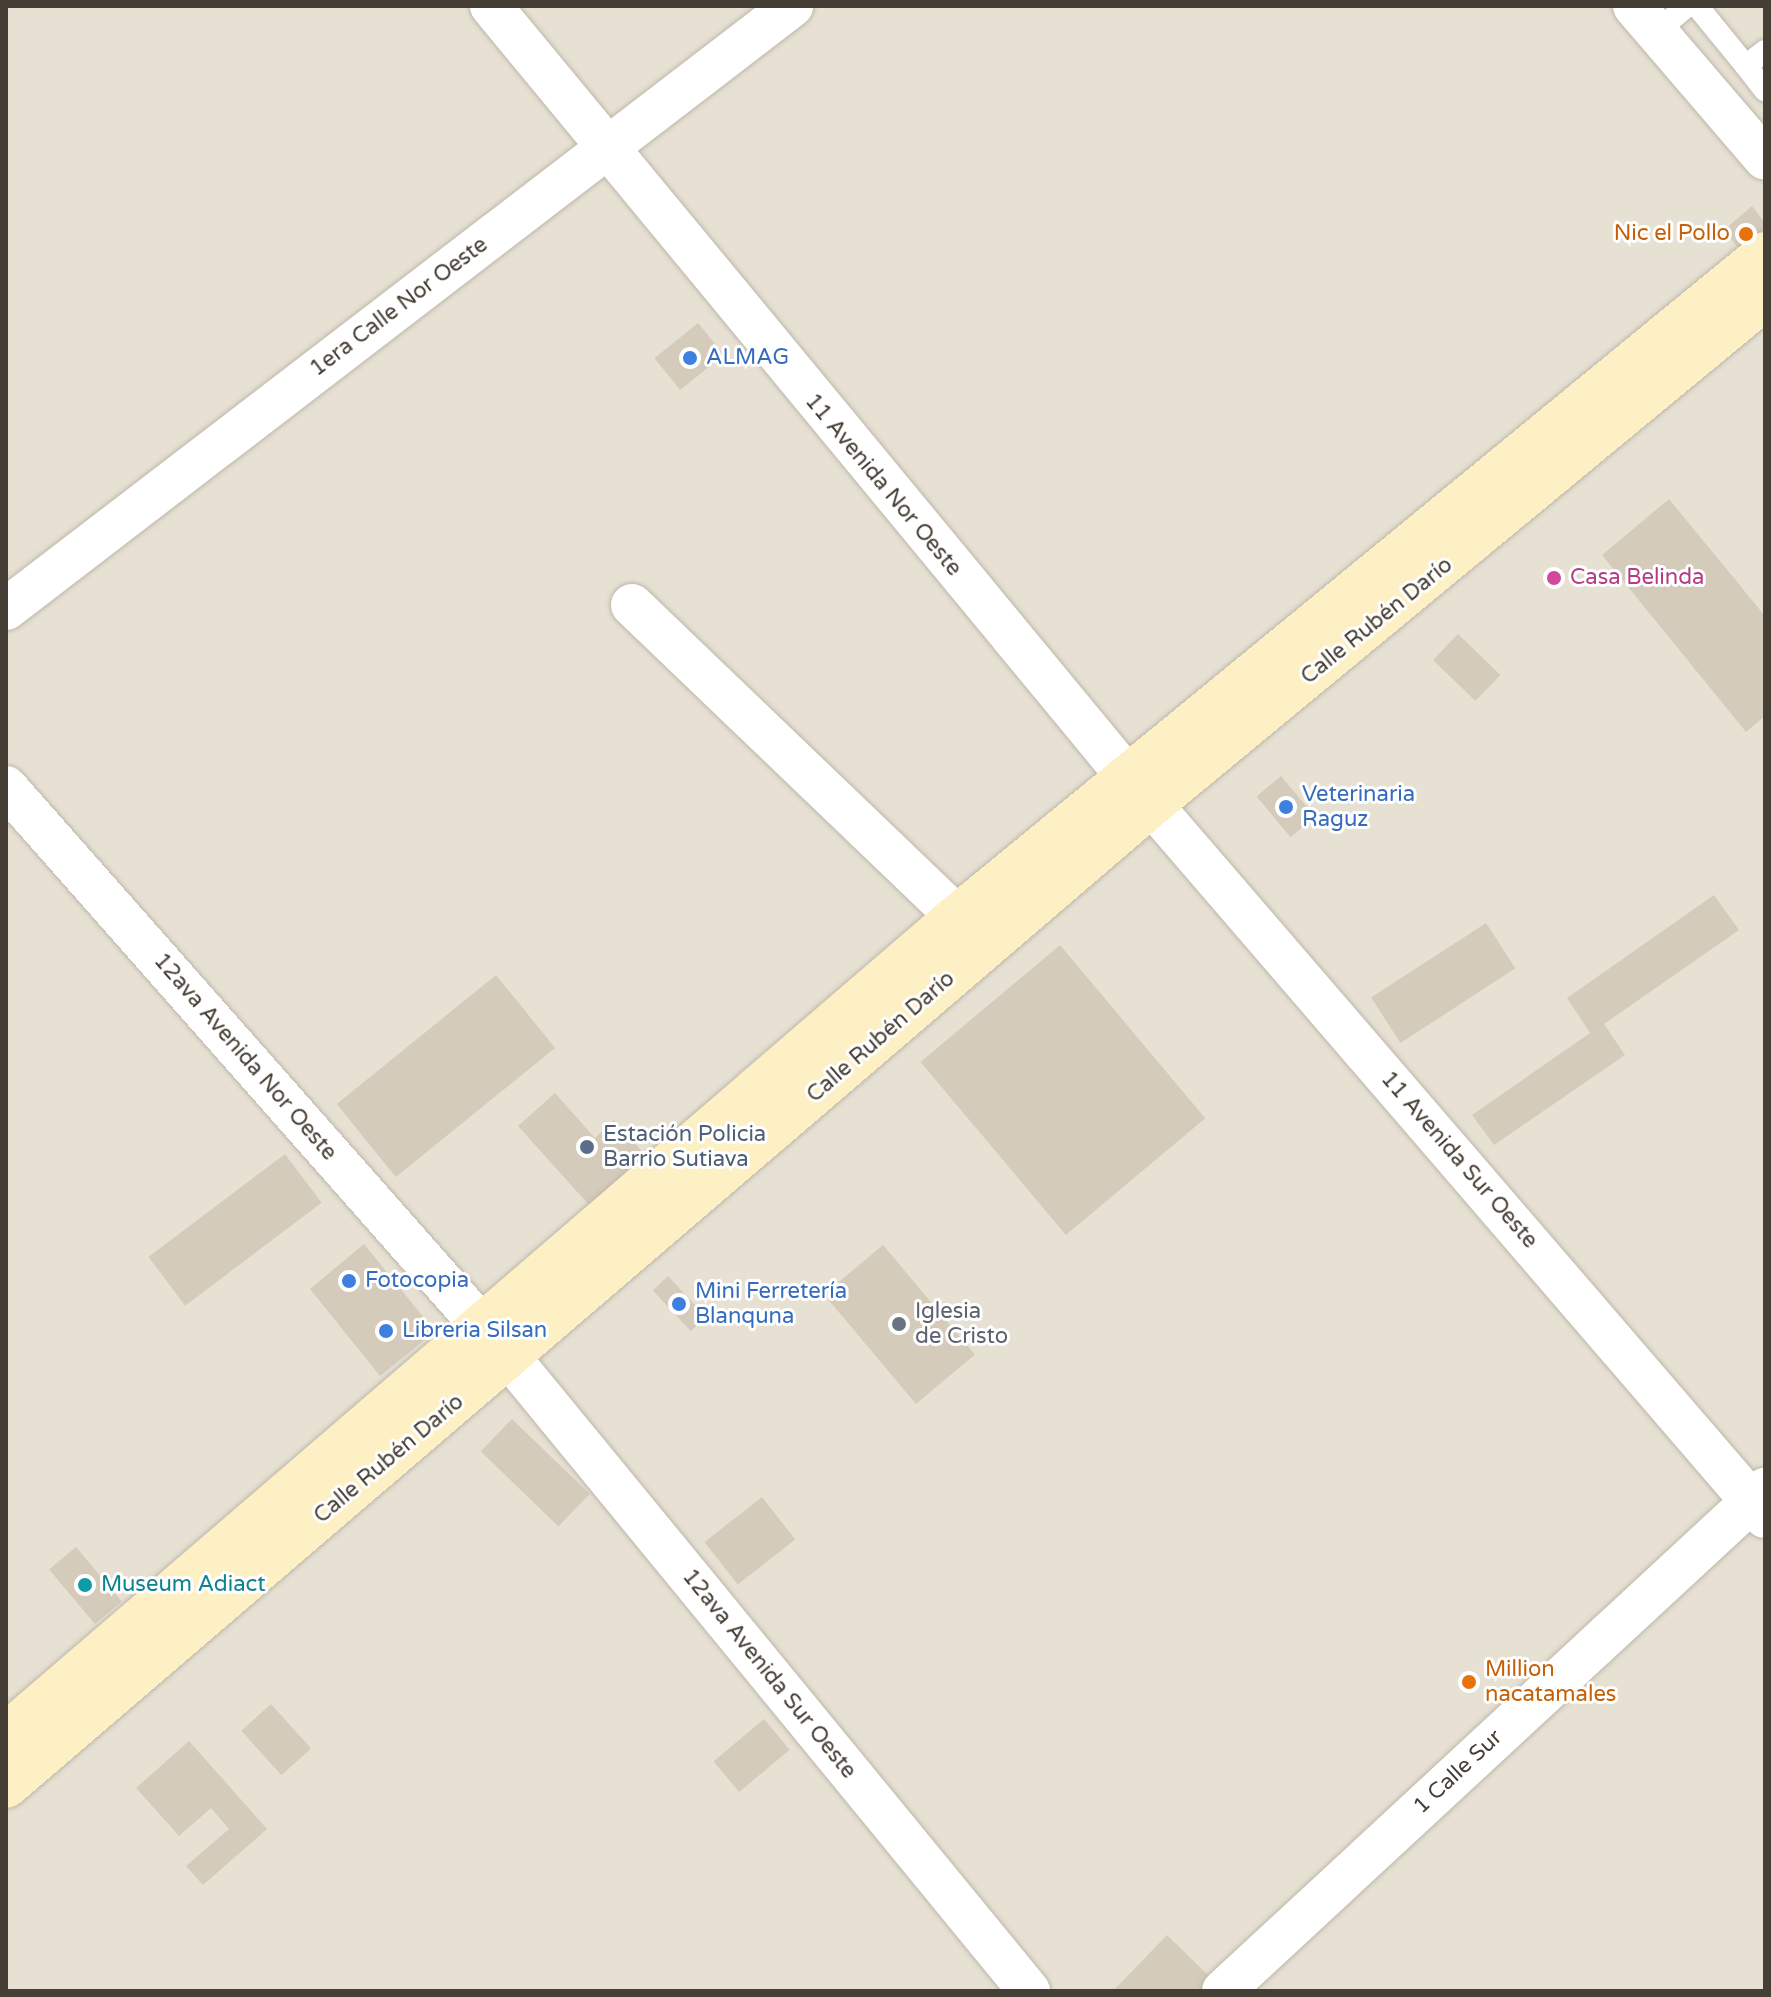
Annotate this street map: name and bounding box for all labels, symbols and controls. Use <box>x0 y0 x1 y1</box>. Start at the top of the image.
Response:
place label: Nic el Pollo <box>1614 221 1730 247</box>
marker: Nic el Pollo <box>1737 225 1755 243</box>
street label: 1era Calle Nor Oeste <box>305 232 493 382</box>
place label: ALMAG <box>706 345 789 371</box>
marker: ALMAG <box>681 349 699 367</box>
street label: 11 Avenida Nor Oeste <box>799 389 967 581</box>
street label: Calle Rubén Darío <box>1296 552 1458 690</box>
place label: Casa Belinda <box>1570 565 1704 591</box>
marker: Casa Belinda <box>1545 569 1563 587</box>
place label: Veterinaria Raguz <box>1302 781 1415 832</box>
marker: Veterinaria Raguz <box>1277 798 1295 816</box>
street label: 12ava Avenida Nor Oeste <box>148 948 342 1166</box>
street label: Calle Rubén Darío <box>802 966 960 1108</box>
street label: 11 Avenida Sur Oeste <box>1375 1066 1543 1254</box>
place label: Estación Policia Barrio Sutiava <box>603 1121 766 1172</box>
marker: Estación Policia Barrio Sutiava <box>578 1138 596 1156</box>
place label: Fotocopia <box>365 1268 469 1294</box>
marker: Fotocopia <box>340 1272 358 1290</box>
place label: Mini Ferretería Blanquna <box>695 1278 847 1330</box>
marker: Mini Ferretería Blanquna <box>670 1295 688 1313</box>
place label: Iglesia de Cristo <box>915 1298 1008 1350</box>
marker: Iglesia de Cristo <box>890 1315 908 1333</box>
place label: Libreria Silsan <box>402 1318 547 1344</box>
marker: Libreria Silsan <box>377 1322 395 1340</box>
street label: Calle Rubén Darío <box>309 1389 469 1529</box>
street label: 12ava Avenida Sur Oeste <box>676 1564 862 1784</box>
place label: Museum Adiact <box>101 1572 266 1598</box>
marker: Museum Adiact <box>76 1576 94 1594</box>
place label: Million nacatamales <box>1485 1656 1616 1708</box>
marker: Million nacatamales <box>1460 1673 1478 1691</box>
street label: 1 Calle Sur <box>1408 1724 1508 1820</box>

